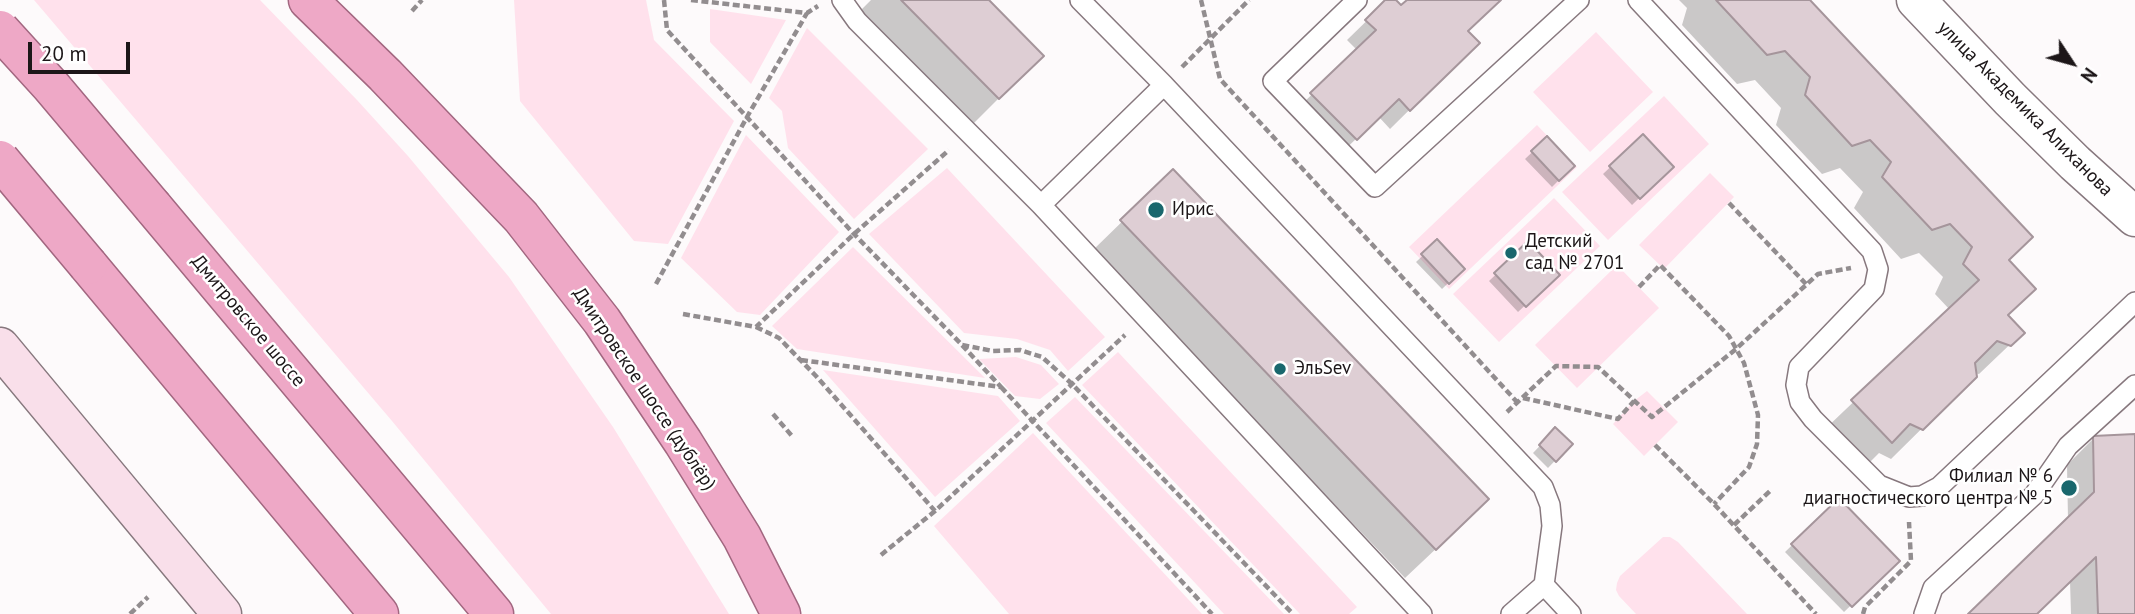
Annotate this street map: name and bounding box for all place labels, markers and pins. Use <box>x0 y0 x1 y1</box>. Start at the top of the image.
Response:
place label: Ирис <box>1172 199 1214 221</box>
marker: Ирис <box>1146 200 1166 220</box>
place label: Детский сад № 2701 <box>1525 231 1624 275</box>
marker: Детский сад № 2701 <box>1503 245 1519 261</box>
place label: ЭльSev <box>1294 358 1351 380</box>
marker: ЭльSev <box>1272 361 1288 377</box>
place label: Филиал № 6 диагностического центра № 5 <box>1803 466 2053 510</box>
marker: Филиал № 6 диагностического центра № 5 <box>2059 478 2079 498</box>

